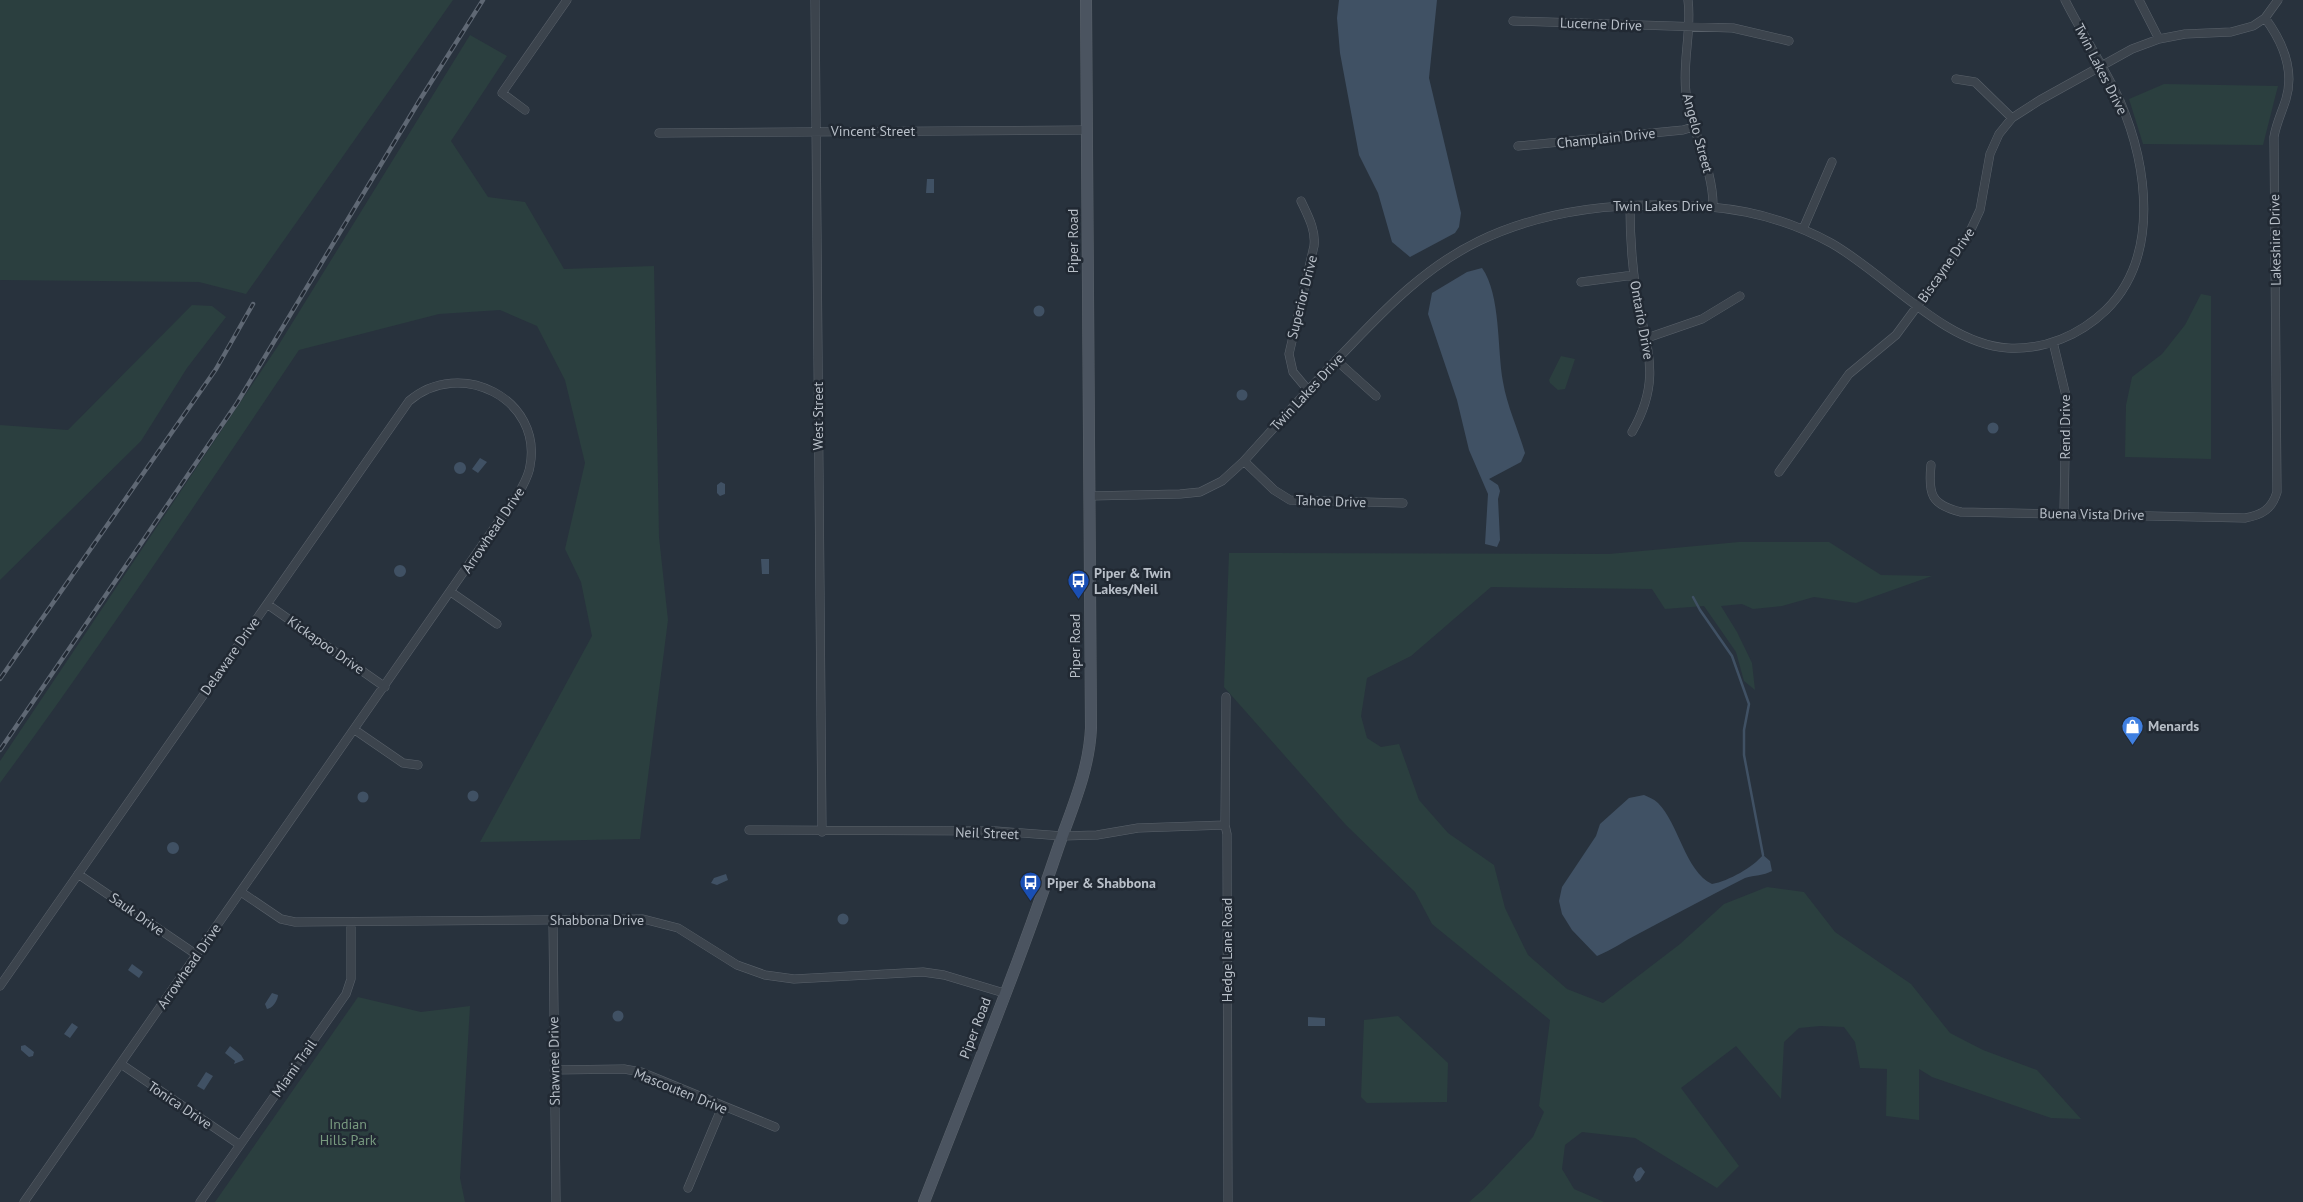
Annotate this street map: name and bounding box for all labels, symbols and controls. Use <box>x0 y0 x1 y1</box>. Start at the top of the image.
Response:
street label: Lucerne Drive <box>1560 14 1642 34</box>
street label: Twin Lakes Drive <box>2070 20 2132 118</box>
street label: Angelo Street <box>1679 91 1717 175</box>
street label: Vincent Street <box>830 122 915 140</box>
street label: Champlain Drive <box>1556 124 1656 152</box>
street label: Lakeshire Drive <box>2265 194 2285 286</box>
street label: Twin Lakes Drive <box>1613 197 1713 215</box>
street label: Piper Road <box>1064 209 1082 273</box>
street label: Biscayne Drive <box>1914 224 1978 306</box>
street label: Superior Drive <box>1283 253 1321 341</box>
street label: Ontario Drive <box>1626 279 1658 361</box>
street label: Twin Lakes Drive <box>1266 349 1348 435</box>
street label: West Street <box>809 382 827 450</box>
street label: Rend Drive <box>2056 394 2074 460</box>
street label: Arrowhead Drive <box>458 484 528 576</box>
street label: Tahoe Drive <box>1295 491 1367 511</box>
street label: Buena Vista Drive <box>2039 504 2145 524</box>
place label: Piper & Twin Lakes/Neil <box>1094 564 1171 598</box>
bus stop icon: Piper & Twin Lakes/Neil <box>1066 569 1090 600</box>
street label: Kickapoo Drive <box>284 612 368 678</box>
street label: Delaware Drive <box>196 613 264 699</box>
street label: Piper Road <box>1066 614 1084 678</box>
shop icon: Menards <box>2120 714 2144 745</box>
place label: Menards <box>2148 717 2199 735</box>
street label: Neil Street <box>955 823 1019 843</box>
bus stop icon: Piper & Shabbona <box>1019 871 1043 902</box>
place label: Piper & Shabbona <box>1047 874 1156 892</box>
street label: Sauk Drive <box>106 888 168 940</box>
street label: Hedge Lane Road <box>1218 898 1236 1002</box>
street label: Shabbona Drive <box>550 911 644 929</box>
street label: Arrowhead Drive <box>153 920 225 1012</box>
street label: Piper Road <box>955 995 995 1061</box>
street label: Shawnee Drive <box>544 1016 564 1106</box>
street label: Miami Trail <box>268 1036 320 1100</box>
street label: Mascouten Drive <box>632 1064 730 1118</box>
street label: Tonica Drive <box>145 1077 215 1133</box>
park label: Indian Hills Park <box>320 1115 377 1149</box>

